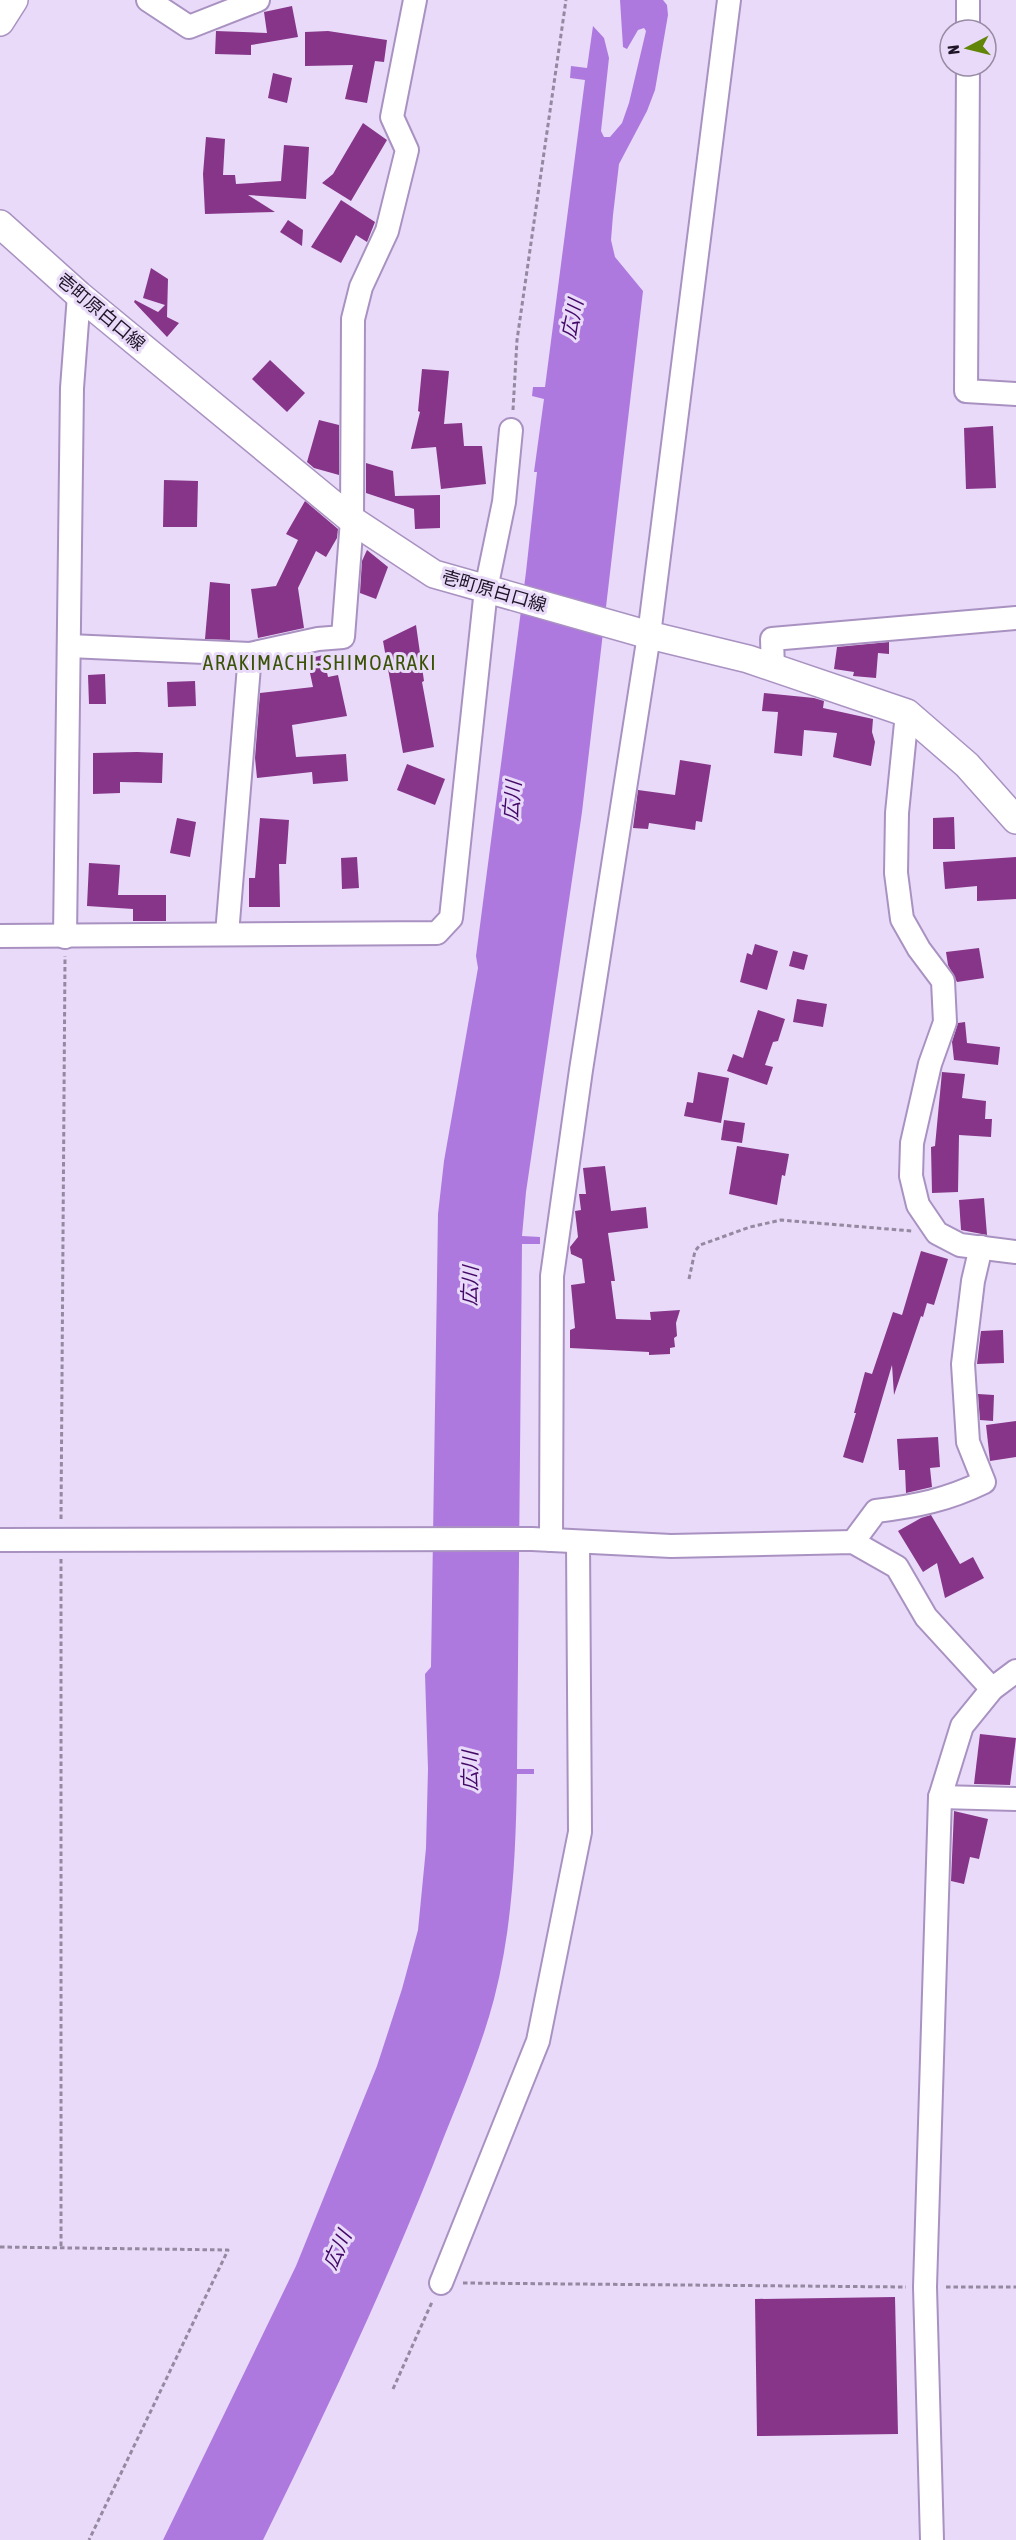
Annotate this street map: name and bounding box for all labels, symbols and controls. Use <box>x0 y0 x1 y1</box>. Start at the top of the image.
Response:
north arrow <box>938 18 998 78</box>
text: N <box>944 44 963 56</box>
street label: 壱町原白口線 <box>53 269 149 354</box>
water label: 広川 <box>556 295 587 341</box>
street label: 壱町原白口線 <box>439 566 549 615</box>
district label: ARAKIMACHI-SHIMOARAKI <box>203 650 437 674</box>
water label: 広川 <box>498 778 525 822</box>
water label: 広川 <box>457 1264 482 1306</box>
water label: 広川 <box>458 1749 481 1791</box>
water label: 広川 <box>318 2225 356 2273</box>

